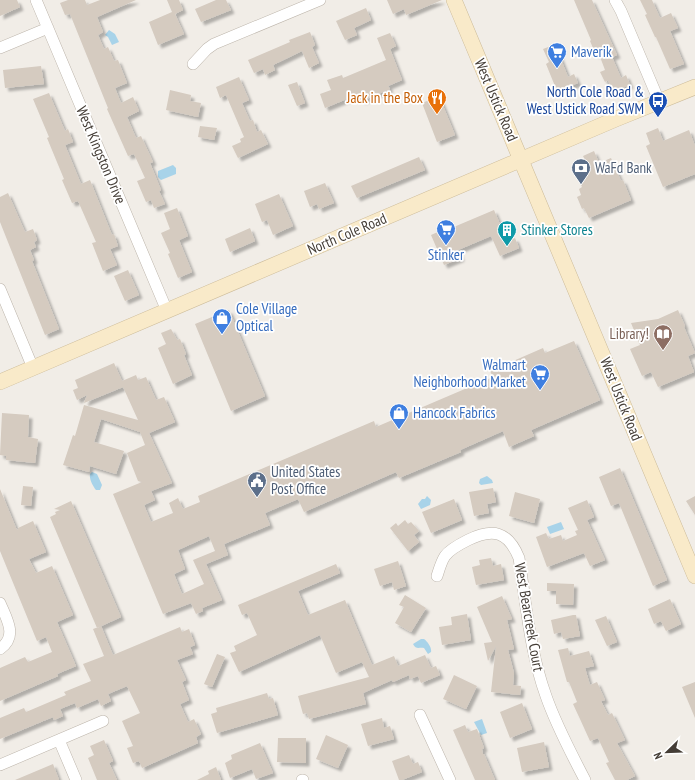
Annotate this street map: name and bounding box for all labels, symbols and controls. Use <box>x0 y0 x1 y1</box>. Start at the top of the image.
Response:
supermarket icon: Maverik <box>546 41 568 69</box>
place label: Maverik <box>571 42 612 61</box>
street label: West Ustick Road <box>471 56 522 144</box>
place label: North Cole Road & West Ustick Road SWM <box>527 82 644 118</box>
restaurant icon: Jack in the Box <box>426 87 448 115</box>
place label: Jack in the Box <box>346 88 423 107</box>
bus stop icon: North Cole Road & West Ustick Road SWM <box>647 90 669 118</box>
street label: West Kingston Drive <box>72 103 131 207</box>
bank icon: WaFd Bank <box>570 157 592 185</box>
place label: WaFd Bank <box>595 158 652 177</box>
street label: North Cole Road <box>304 208 389 259</box>
supermarket icon: Stinker <box>435 218 457 246</box>
building icon: Stinker Stores <box>496 219 518 247</box>
place label: Stinker Stores <box>521 220 593 239</box>
place label: Stinker <box>428 245 465 264</box>
place label: Cole Village Optical <box>236 299 297 335</box>
shop icon: Cole Village Optical <box>211 307 233 335</box>
library icon: Library! <box>652 323 674 351</box>
place label: Library! <box>609 324 649 343</box>
street label: West Ustick Road <box>596 354 647 443</box>
place label: Walmart Neighborhood Market <box>413 355 526 391</box>
supermarket icon: Walmart Neighborhood Market <box>529 363 551 391</box>
shop icon: Hancock Fabrics <box>388 402 410 430</box>
place label: Hancock Fabrics <box>413 403 496 422</box>
place label: United States Post Office <box>271 462 340 498</box>
public building icon: United States Post Office <box>246 470 268 498</box>
street label: West Bearcreek Court <box>511 561 548 673</box>
north arrow <box>647 732 687 772</box>
text: N <box>650 750 665 761</box>

